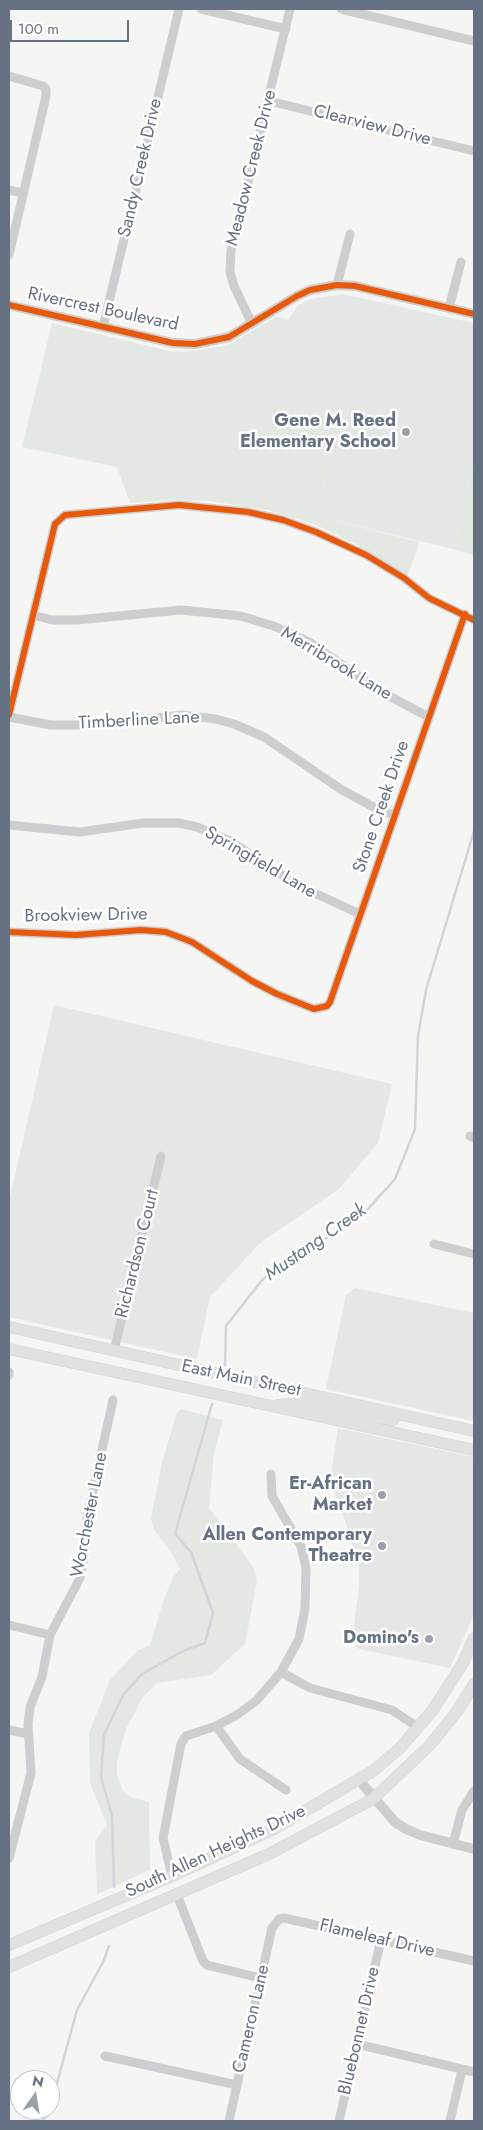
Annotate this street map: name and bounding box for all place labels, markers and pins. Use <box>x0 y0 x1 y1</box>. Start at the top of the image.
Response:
place label: Gene M. Reed Elementary School <box>240 411 396 454</box>
marker: Gene M. Reed Elementary School <box>400 426 412 438</box>
place label: Er-African Market <box>289 1474 372 1516</box>
marker: Er-African Market <box>376 1489 388 1501</box>
place label: Allen Contemporary Theatre <box>202 1525 372 1568</box>
marker: Allen Contemporary Theatre <box>376 1540 388 1552</box>
place label: Domino's <box>343 1628 419 1650</box>
marker: Domino's <box>423 1633 435 1645</box>

